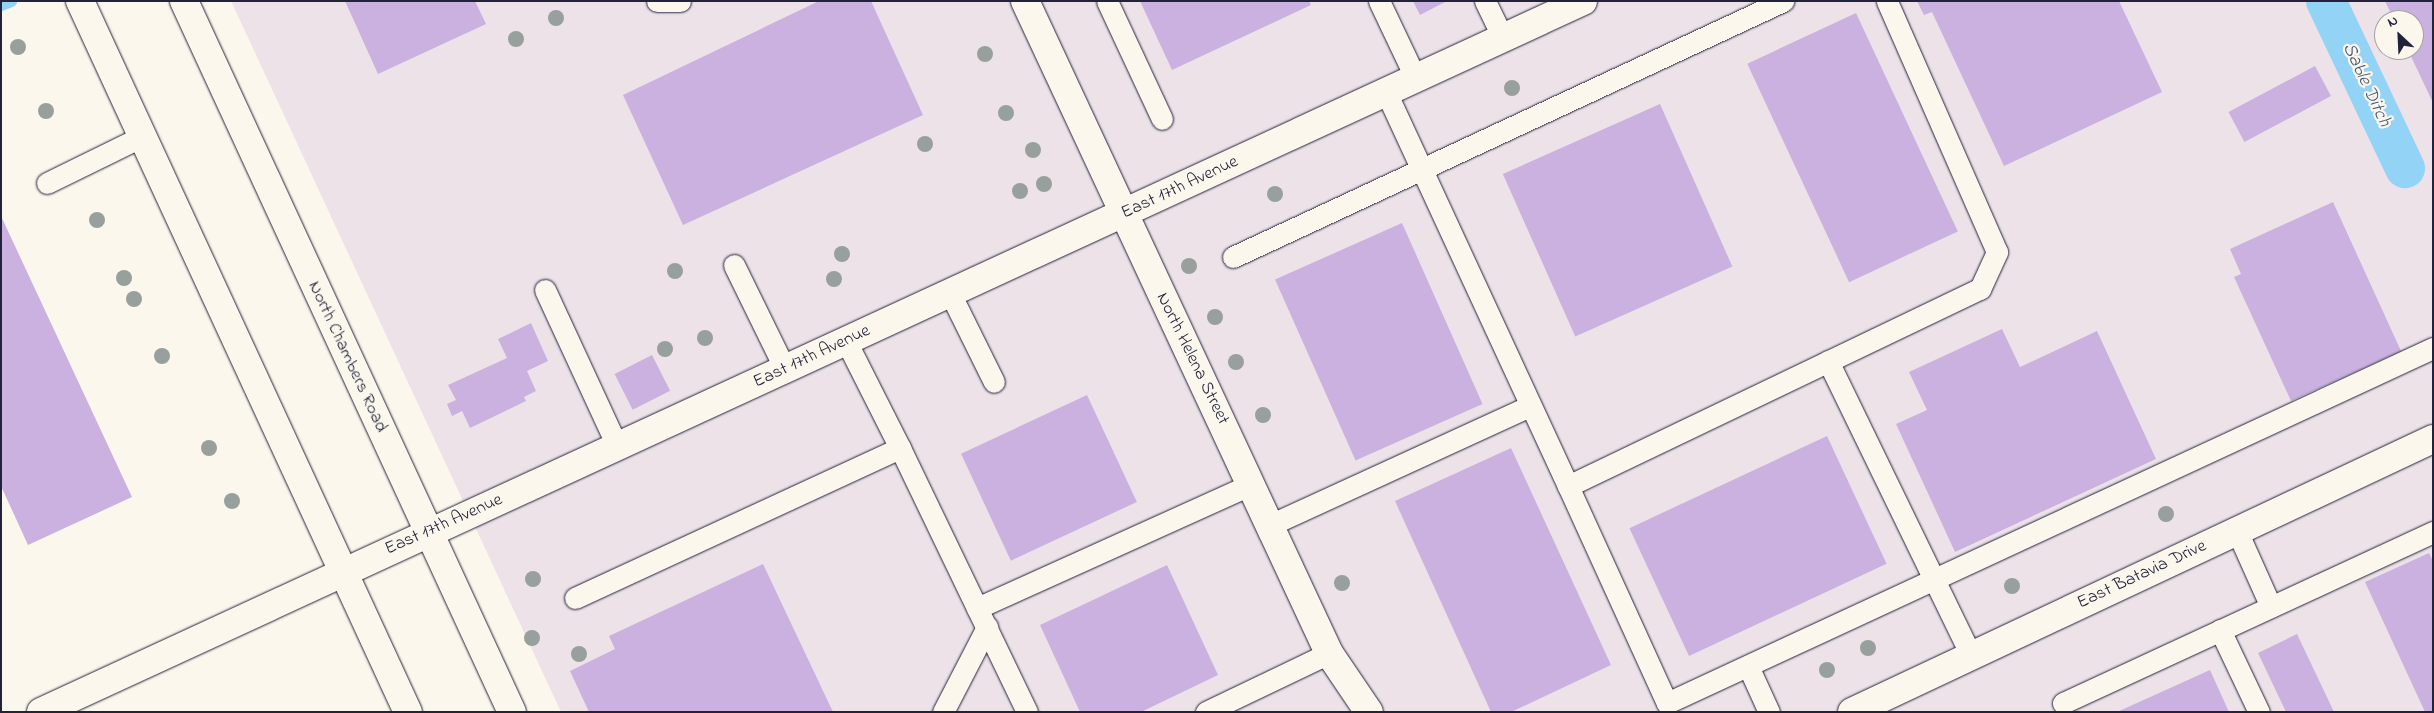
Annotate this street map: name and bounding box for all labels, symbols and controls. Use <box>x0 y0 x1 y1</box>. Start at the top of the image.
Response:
north arrow <box>2374 10 2424 60</box>
text: N <box>2384 10 2402 33</box>
water label: Sable Ditch <box>2337 40 2395 130</box>
street label: East 17th Avenue <box>1118 152 1242 224</box>
street label: North Chambers Road <box>303 278 391 436</box>
street label: North Helena Street <box>1151 289 1233 429</box>
street label: East 17th Avenue <box>750 321 874 393</box>
street label: East 17th Avenue <box>382 489 506 561</box>
street label: East Batavia Drive <box>2074 536 2210 614</box>

